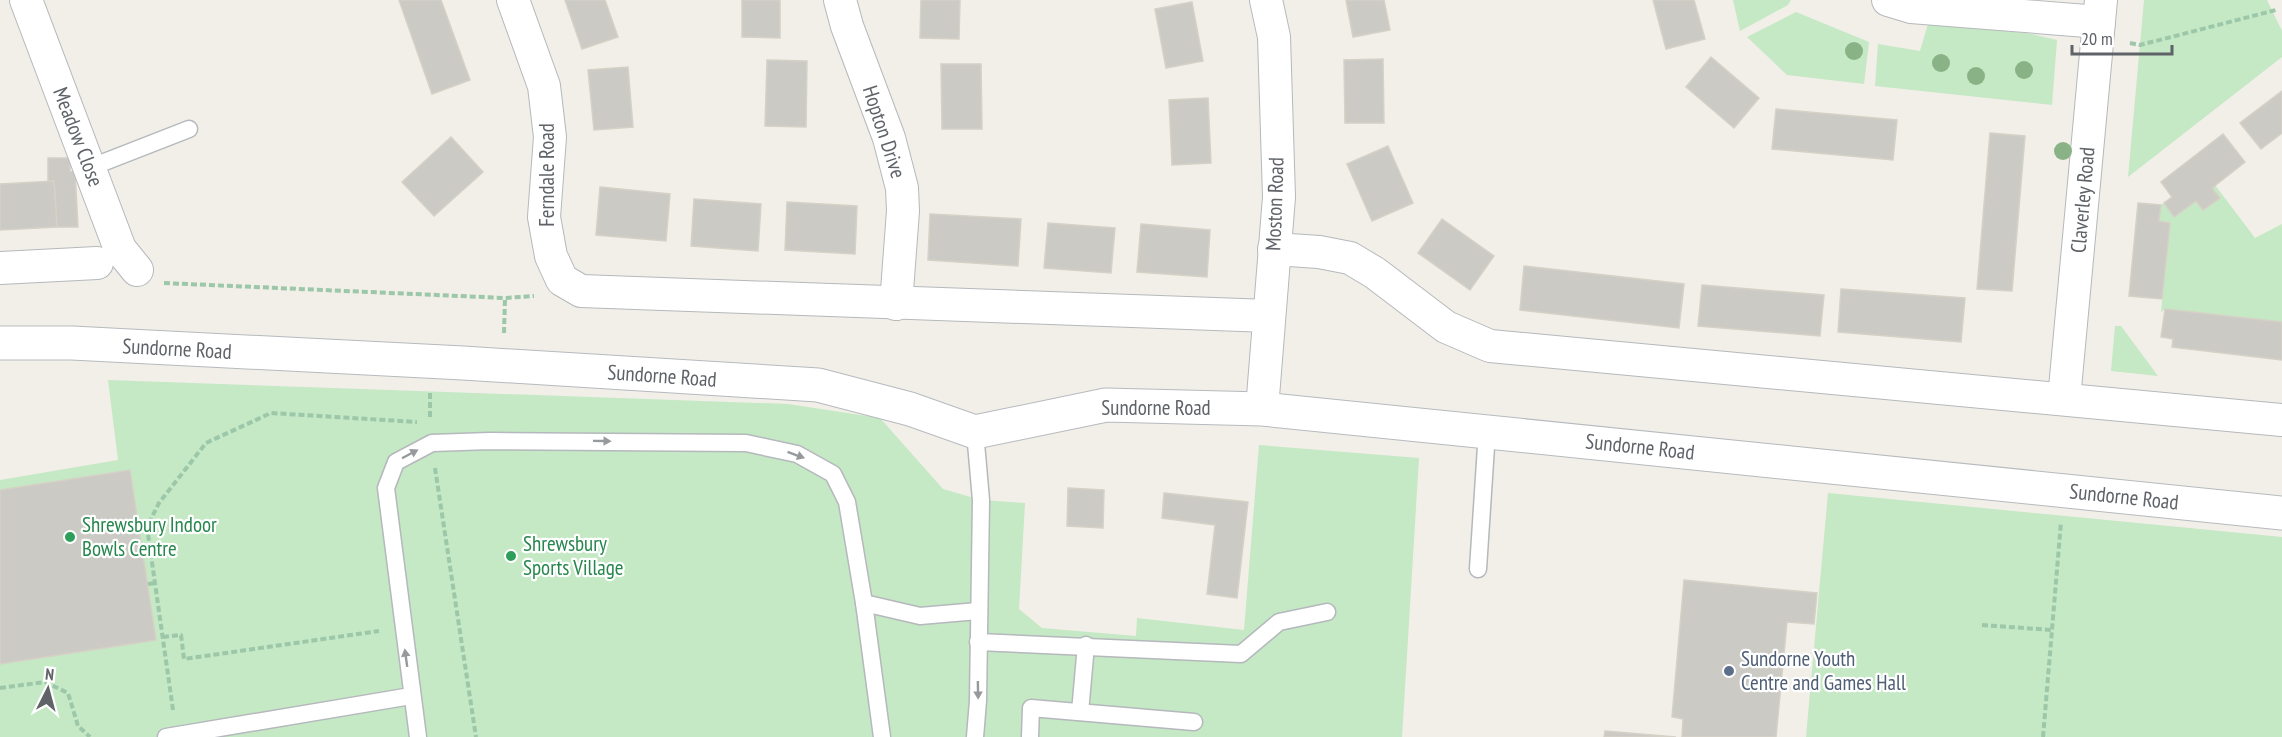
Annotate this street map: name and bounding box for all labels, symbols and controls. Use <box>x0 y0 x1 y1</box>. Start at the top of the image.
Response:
scale bar <box>2072 18 2172 56</box>
text: 20 m <box>2081 27 2113 50</box>
street label: Hopton Drive <box>857 82 912 182</box>
street label: Meadow Close <box>47 83 110 190</box>
street label: Ferndale Road <box>533 123 560 227</box>
street label: Claverley Road <box>2064 146 2101 254</box>
street label: Moston Road <box>1259 157 1290 251</box>
street label: Sundorne Road <box>122 332 232 365</box>
street label: Sundorne Road <box>607 358 718 393</box>
street label: Sundorne Road <box>1101 394 1211 421</box>
street label: Sundorne Road <box>1584 427 1696 466</box>
one-way arrow <box>593 436 612 446</box>
one-way arrow <box>402 449 419 459</box>
one-way arrow <box>787 450 805 460</box>
street label: Sundorne Road <box>2068 477 2180 516</box>
place label: Shrewsbury Indoor Bowls Centre <box>82 511 217 562</box>
marker: Shrewsbury Indoor Bowls Centre <box>63 530 77 544</box>
place label: Shrewsbury Sports Village <box>523 530 624 581</box>
marker: Shrewsbury Sports Village <box>504 549 518 563</box>
place label: Sundorne Youth Centre and Games Hall <box>1741 645 1906 696</box>
one-way arrow <box>402 649 411 668</box>
north arrow <box>18 659 78 719</box>
text: N <box>44 664 55 684</box>
marker: Sundorne Youth Centre and Games Hall <box>1722 664 1736 678</box>
one-way arrow <box>973 680 983 699</box>

